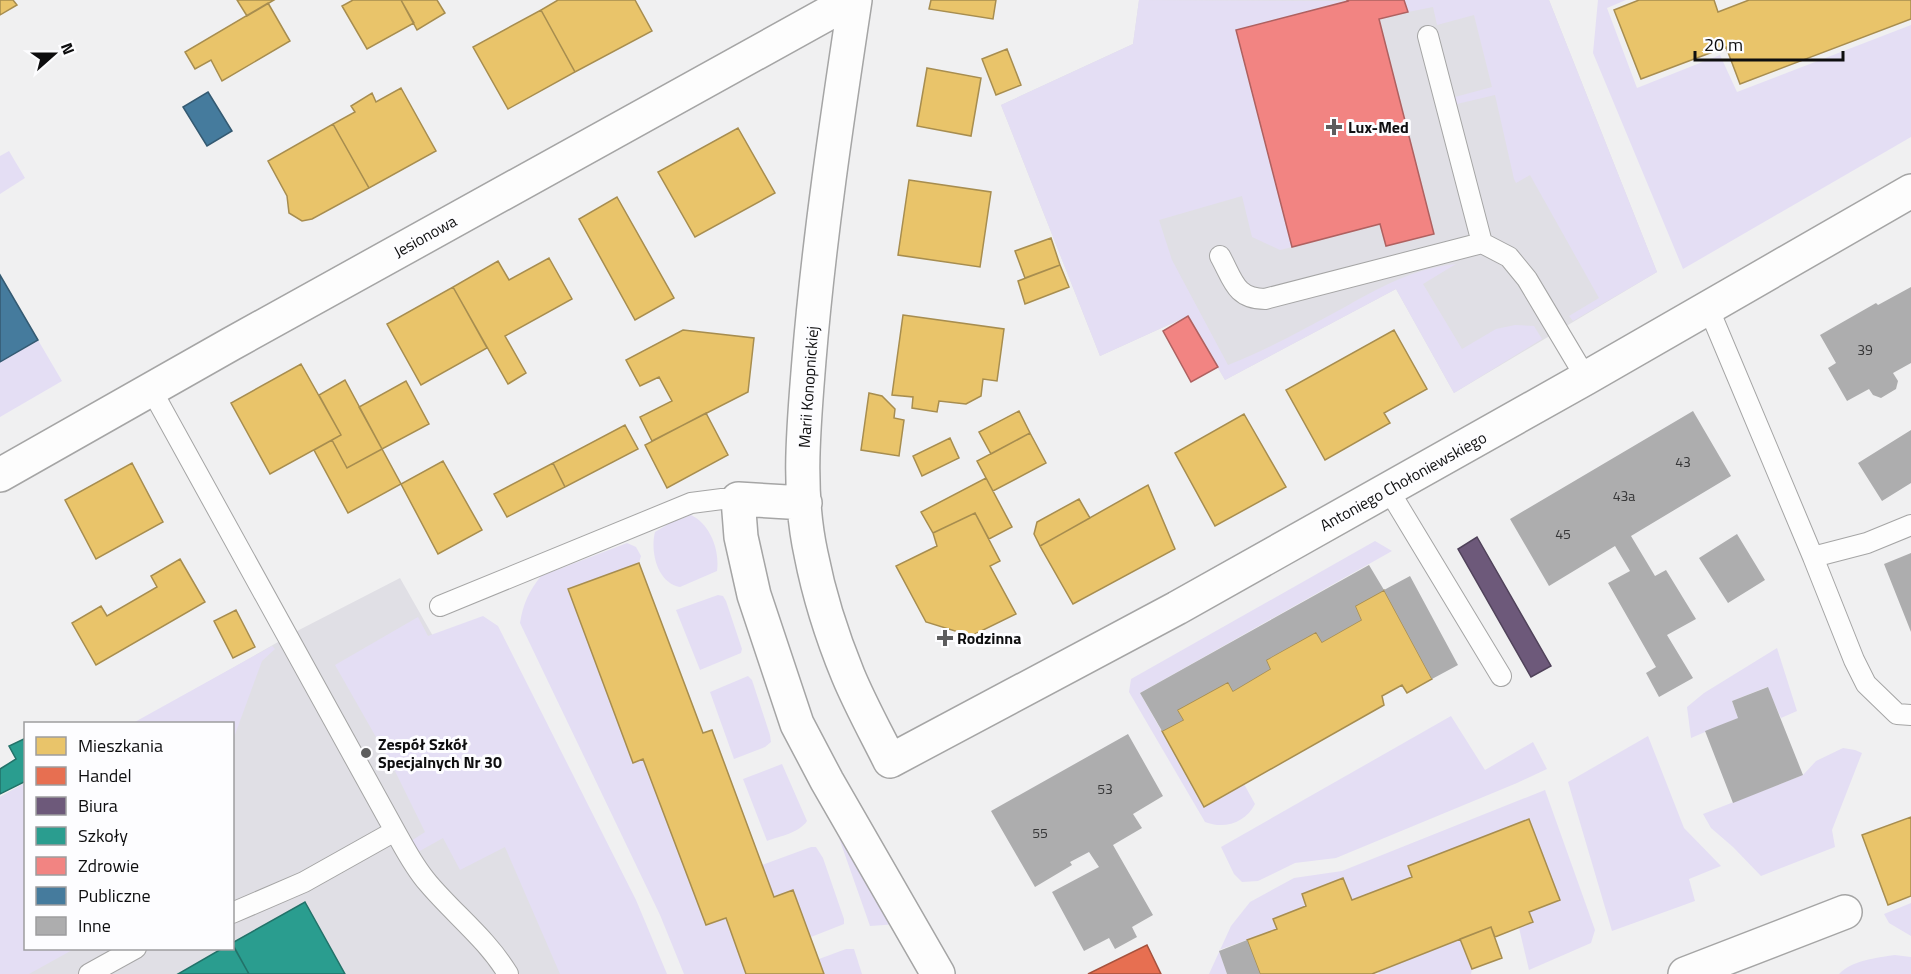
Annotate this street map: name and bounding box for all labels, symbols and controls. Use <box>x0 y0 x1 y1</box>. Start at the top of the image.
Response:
north arrow <box>24 24 84 84</box>
scale bar <box>1695 24 1844 62</box>
text: 20 m <box>1704 31 1743 58</box>
text: N <box>55 39 81 58</box>
place label: Lux-Med <box>1348 115 1409 139</box>
marker: Lux-Med <box>1325 118 1343 136</box>
street label: Jesionowa <box>389 209 461 263</box>
street label: Marii Konopnickiej <box>792 325 824 449</box>
house number: 39 <box>1857 339 1873 360</box>
street label: Antoniego Chołoniewskiego <box>1315 425 1491 537</box>
house number: 43 <box>1675 451 1691 472</box>
house number: 43a <box>1613 485 1635 506</box>
house number: 45 <box>1555 523 1571 544</box>
place label: Rodzinna <box>957 626 1021 650</box>
marker: Rodzinna <box>938 631 952 645</box>
legend <box>24 722 234 950</box>
text: Mieszkania <box>78 732 163 759</box>
place label: Zespół Szkół Specjalnych Nr 30 <box>378 732 502 774</box>
marker: Zespół Szkół Specjalnych Nr 30 <box>359 746 373 760</box>
text: Handel <box>78 762 132 789</box>
house number: 53 <box>1097 778 1113 799</box>
text: Biura <box>78 792 118 819</box>
text: Szkoły <box>78 822 128 849</box>
house number: 55 <box>1032 822 1048 843</box>
text: Zdrowie <box>78 852 139 879</box>
text: Publiczne <box>78 882 151 909</box>
text: Inne <box>78 912 111 939</box>

